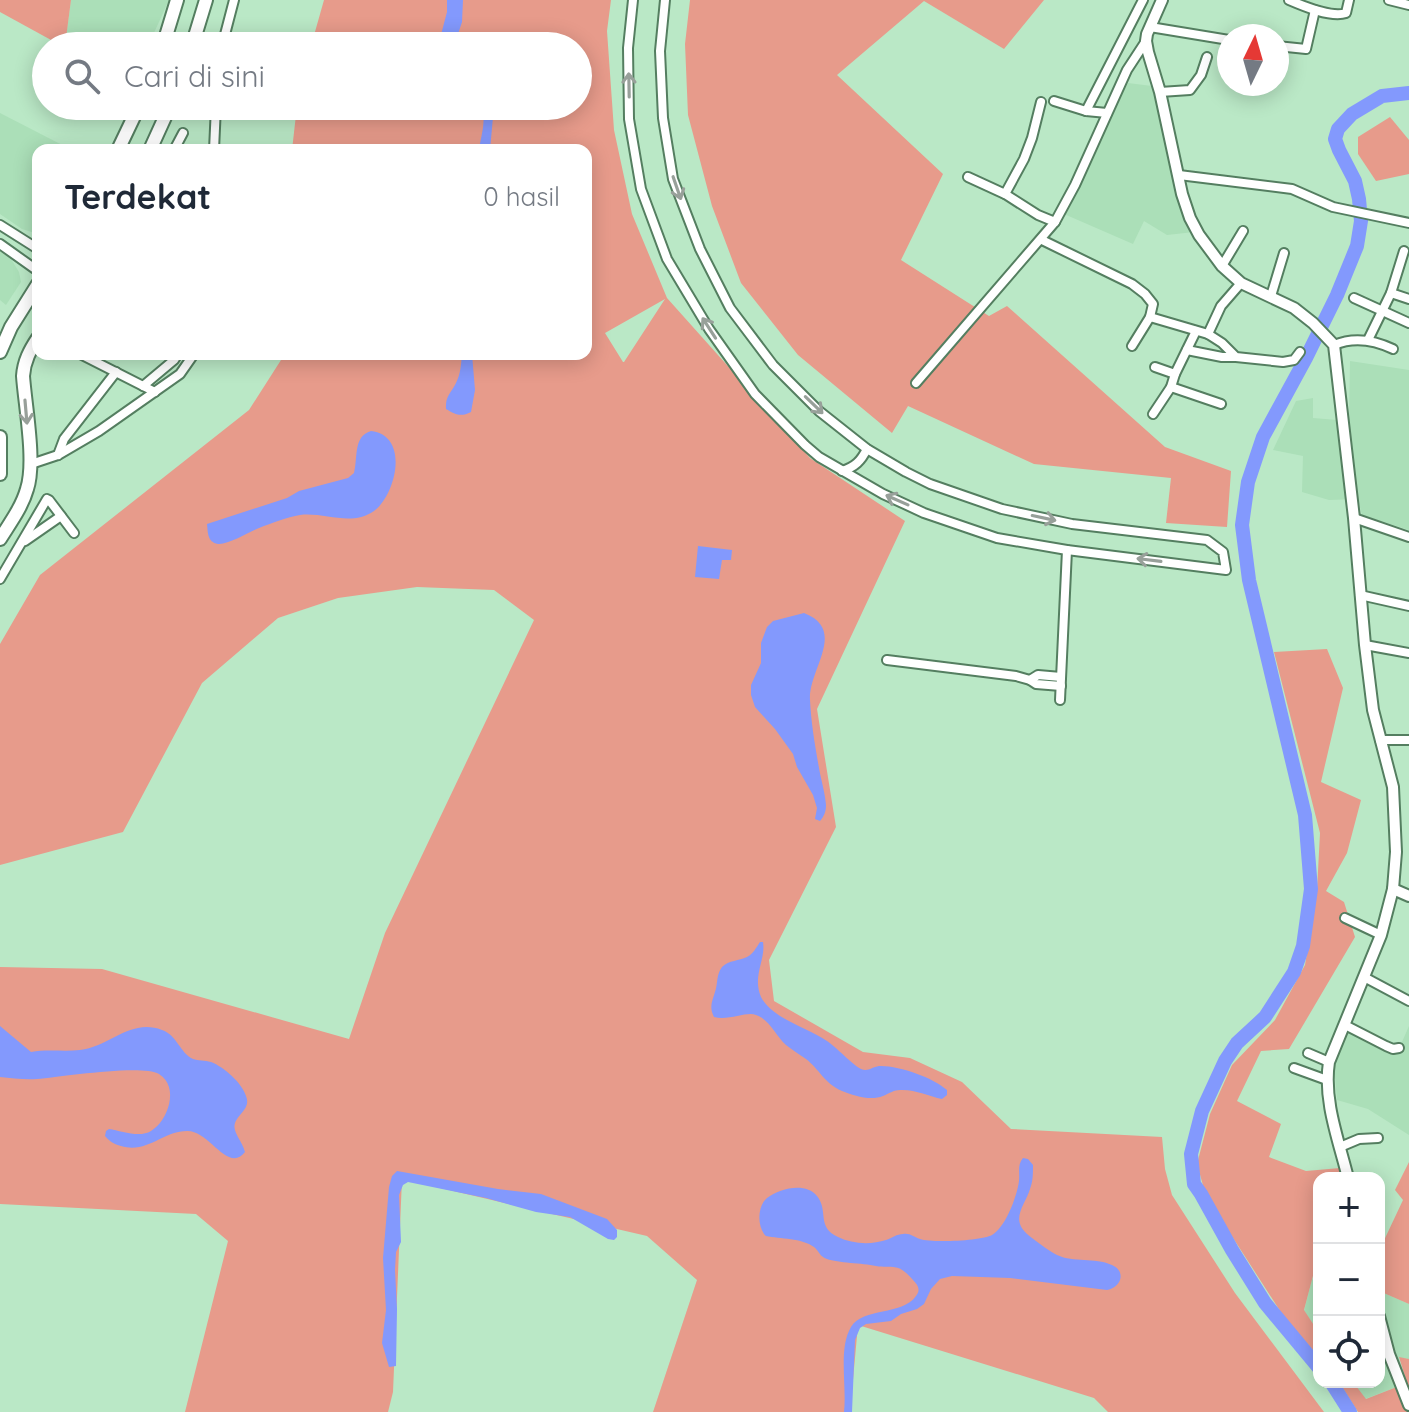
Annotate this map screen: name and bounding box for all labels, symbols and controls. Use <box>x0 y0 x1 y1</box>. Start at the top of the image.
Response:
north arrow <box>1217 24 1289 96</box>
search box <box>32 32 592 120</box>
icon: search <box>60 54 104 98</box>
text: Cari di sini <box>124 57 265 95</box>
one-way arrow <box>621 72 637 99</box>
text: Terdekat <box>64 175 211 218</box>
one-way arrow <box>670 175 685 200</box>
text: 0 hasil <box>483 180 560 213</box>
one-way arrow <box>700 317 716 340</box>
one-way arrow <box>804 395 823 414</box>
one-way arrow <box>19 398 34 425</box>
one-way arrow <box>885 492 910 507</box>
one-way arrow <box>1030 511 1056 526</box>
one-way arrow <box>1136 552 1162 567</box>
map controls <box>1313 1172 1385 1388</box>
button: + <box>1313 1172 1385 1244</box>
button: − <box>1313 1244 1385 1316</box>
button: locate <box>1313 1316 1385 1388</box>

